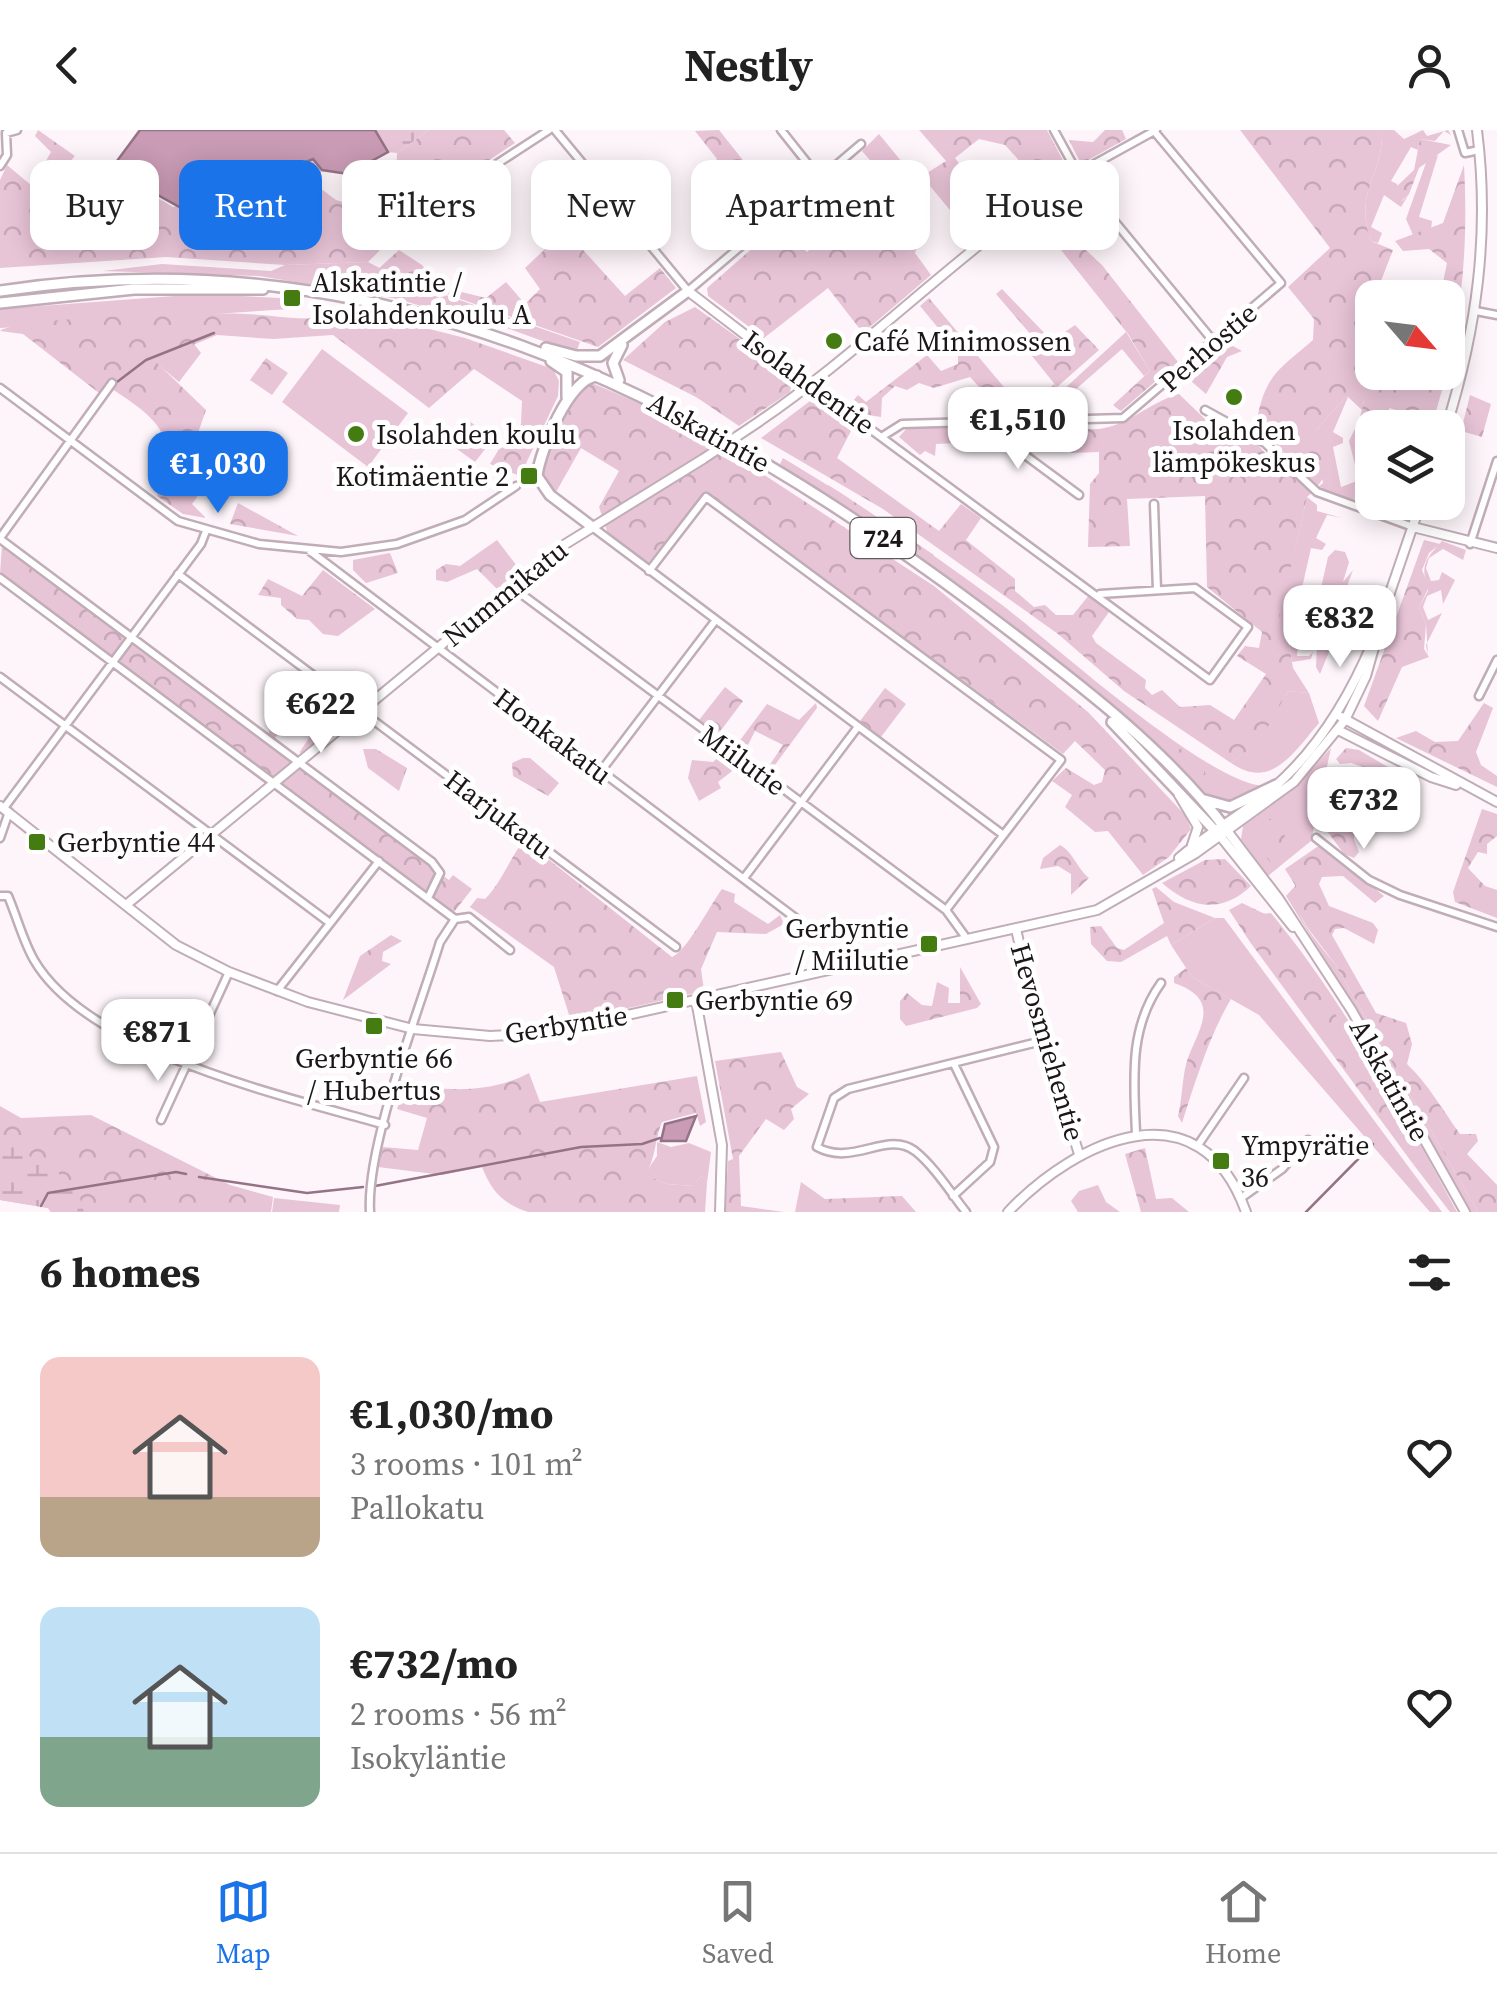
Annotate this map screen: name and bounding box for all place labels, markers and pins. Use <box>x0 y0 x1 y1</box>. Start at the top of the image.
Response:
place label: Alskatintie / Isolahdenkoulu A <box>312 263 531 333</box>
marker: Alskatintie / Isolahdenkoulu A <box>281 287 303 309</box>
place label: Café Minimossen <box>854 322 1071 360</box>
marker: Café Minimossen <box>823 330 845 352</box>
marker: Isolahden lämpökeskus <box>1223 386 1245 408</box>
pin: €1,510 <box>937 387 1099 472</box>
place label: Isolahden lämpökeskus <box>1152 411 1316 481</box>
place label: Isolahden koulu <box>376 415 576 453</box>
marker: Isolahden koulu <box>345 423 367 445</box>
pin: €1,030 <box>137 431 299 516</box>
place label: Kotimäentie 2 <box>336 457 509 495</box>
marker: Kotimäentie 2 <box>518 465 540 487</box>
pin: €832 <box>1281 585 1399 670</box>
pin: €622 <box>262 671 380 756</box>
pin: €732 <box>1305 767 1423 852</box>
place label: Gerbyntie 44 <box>57 823 215 861</box>
marker: Gerbyntie 44 <box>26 831 48 853</box>
place label: Gerbyntie / Miilutie <box>785 909 909 979</box>
marker: Gerbyntie / Miilutie <box>918 933 940 955</box>
place label: Gerbyntie 69 <box>695 981 853 1019</box>
marker: Gerbyntie 69 <box>664 989 686 1011</box>
pin: €871 <box>99 999 217 1084</box>
marker: Gerbyntie 66 / Hubertus <box>363 1015 385 1037</box>
place label: Gerbyntie 66 / Hubertus <box>295 1039 453 1109</box>
place label: Ympyrätie 36 <box>1241 1126 1370 1196</box>
marker: Ympyrätie 36 <box>1210 1150 1232 1172</box>

